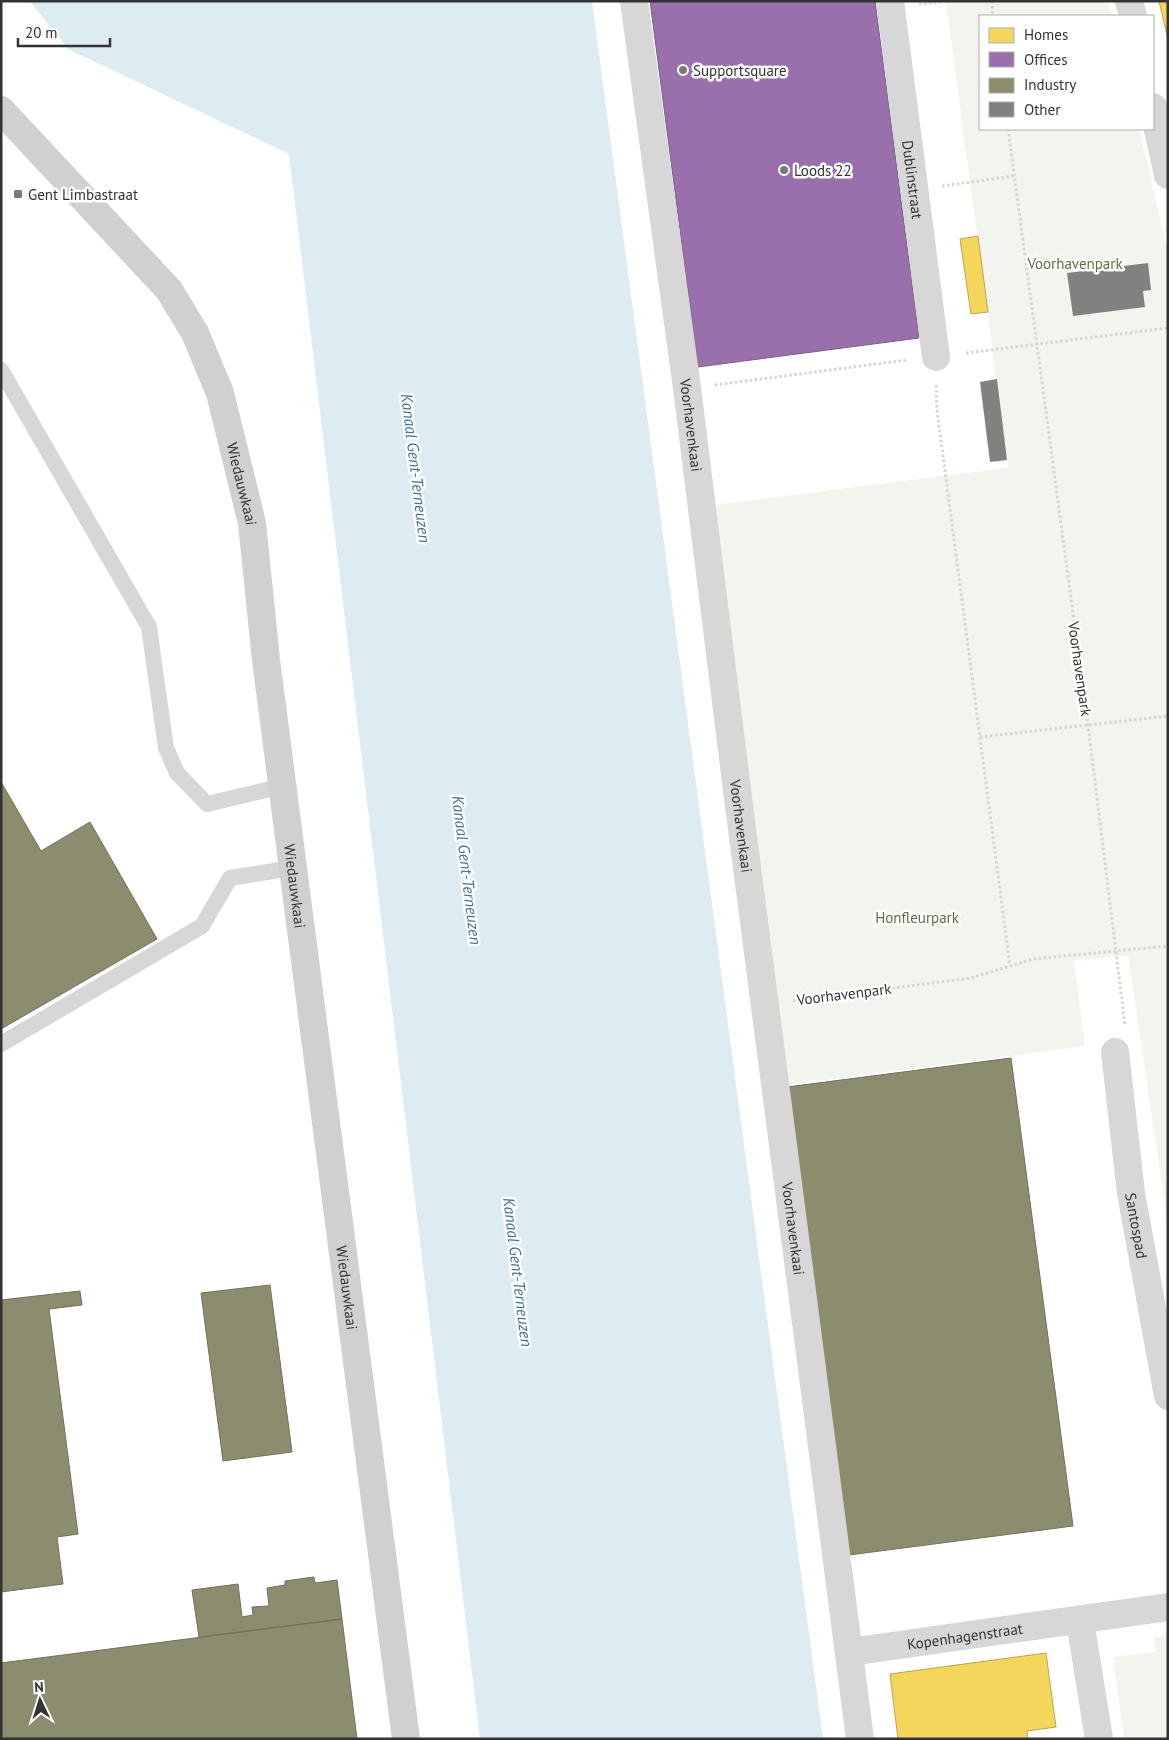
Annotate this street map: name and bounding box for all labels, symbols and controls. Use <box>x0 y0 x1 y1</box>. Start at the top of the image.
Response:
scale bar <box>18 15 110 47</box>
legend <box>979 15 1154 130</box>
text: 20 m <box>25 23 58 42</box>
text: Homes <box>1024 25 1068 44</box>
text: Offices <box>1024 50 1068 69</box>
place label: Supportsquare <box>693 61 787 80</box>
marker: Supportsquare <box>677 64 689 76</box>
text: Industry <box>1024 75 1076 94</box>
text: Other <box>1024 100 1060 119</box>
street label: Dublinstraat <box>899 139 928 220</box>
place label: Loods 22 <box>794 161 852 180</box>
marker: Loods 22 <box>778 164 790 176</box>
place label: Gent Limbastraat <box>28 185 138 204</box>
marker: Gent Limbastraat <box>12 188 24 200</box>
park label: Voorhavenpark <box>1026 254 1123 273</box>
street label: Voorhavenkaai <box>676 376 707 473</box>
water label: Kanaal Gent-Terneuzen <box>397 392 435 544</box>
street label: Wiedauwkaai <box>223 440 262 526</box>
street label: Voorhavenpark <box>1064 620 1096 718</box>
street label: Voorhavenkaai <box>726 777 757 874</box>
water label: Kanaal Gent-Terneuzen <box>448 794 486 946</box>
street label: Wiedauwkaai <box>280 843 310 929</box>
park label: Honfleurpark <box>875 908 960 927</box>
street label: Voorhavenpark <box>795 979 893 1009</box>
street label: Voorhavenkaai <box>778 1180 809 1276</box>
street label: Santospad <box>1122 1191 1152 1260</box>
water label: Kanaal Gent-Terneuzen <box>499 1196 537 1348</box>
street label: Wiedauwkaai <box>333 1244 362 1331</box>
street label: Kopenhagenstraat <box>906 1618 1024 1653</box>
north arrow <box>15 1675 65 1725</box>
text: N <box>34 1678 44 1696</box>

